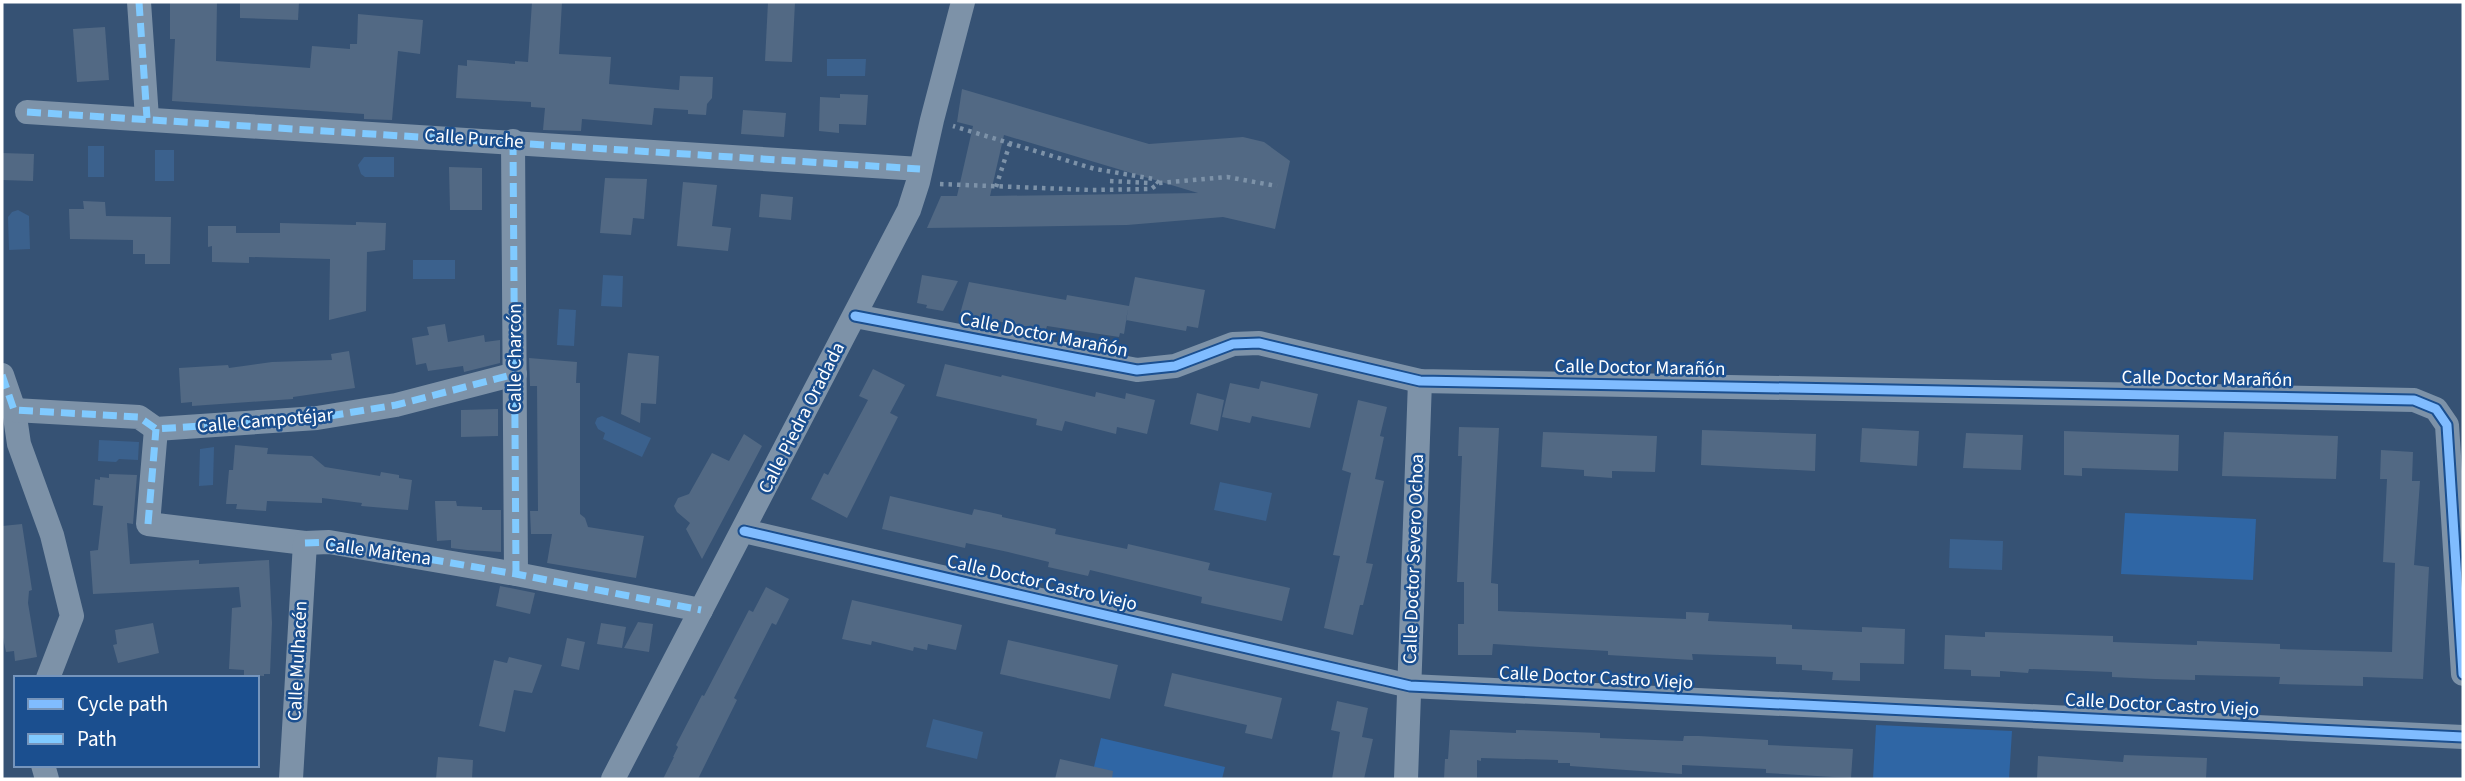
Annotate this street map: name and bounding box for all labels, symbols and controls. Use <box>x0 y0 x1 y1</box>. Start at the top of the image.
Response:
street label: Calle Purche <box>424 122 524 156</box>
street label: Calle Charcón <box>502 303 529 413</box>
street label: Calle Doctor Marañón <box>958 305 1130 365</box>
street label: Calle Piedra Oradada <box>752 338 852 498</box>
street label: Calle Doctor Marañón <box>1554 353 1726 383</box>
street label: Calle Doctor Marañón <box>2121 364 2293 394</box>
street label: Calle Campotéjar <box>196 402 335 440</box>
street label: Calle Doctor Severo Ochoa <box>1397 453 1431 665</box>
street label: Calle Maitena <box>323 531 433 573</box>
street label: Calle Doctor Castro Viejo <box>944 548 1140 618</box>
street label: Calle Mulhacén <box>281 600 315 722</box>
street label: Calle Doctor Castro Viejo <box>1498 659 1694 697</box>
legend <box>14 676 259 767</box>
street label: Calle Doctor Castro Viejo <box>2064 686 2260 724</box>
text: Cycle path <box>77 689 168 719</box>
text: Path <box>77 724 117 754</box>

